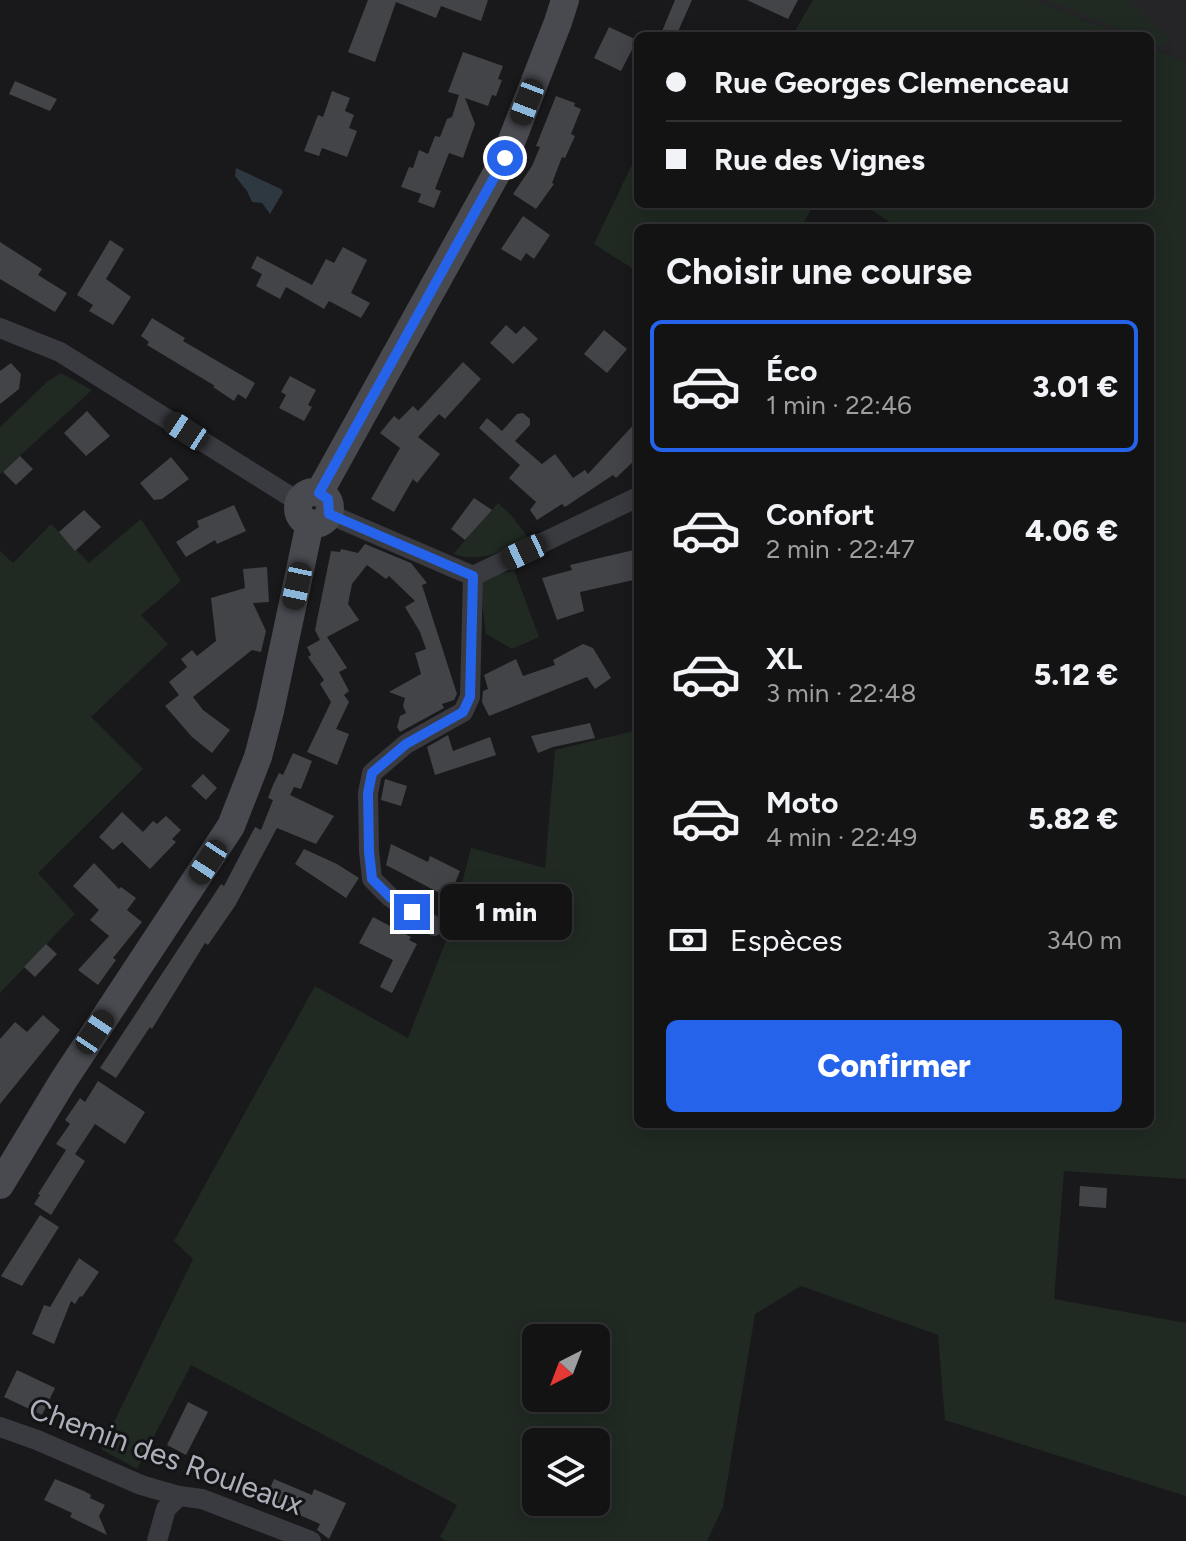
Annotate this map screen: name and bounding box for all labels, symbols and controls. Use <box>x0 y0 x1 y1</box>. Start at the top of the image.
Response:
text: Rue Georges Clemenceau <box>714 64 1069 101</box>
car <box>507 75 547 129</box>
route start <box>487 140 523 176</box>
text: Rue des Vignes <box>714 141 925 178</box>
text: Choisir une course <box>666 250 972 293</box>
icon: car <box>670 350 742 422</box>
text: Éco <box>766 352 817 389</box>
text: 3.01 € <box>1033 368 1118 405</box>
text: 1 min · 22:46 <box>766 389 912 421</box>
car <box>159 408 213 454</box>
icon: car <box>670 494 742 566</box>
text: Confort <box>766 496 875 533</box>
text: 4.06 € <box>1025 512 1118 549</box>
car <box>497 531 551 573</box>
text: 2 min · 22:47 <box>766 533 915 565</box>
car <box>280 560 314 612</box>
icon: car <box>670 638 742 710</box>
text: XL <box>766 640 802 677</box>
text: 5.12 € <box>1034 656 1118 693</box>
text: 3 min · 22:48 <box>766 677 916 709</box>
icon: car <box>670 782 742 854</box>
text: Moto <box>766 784 838 821</box>
text: 5.82 € <box>1028 800 1118 837</box>
text: 4 min · 22:49 <box>766 821 917 853</box>
car <box>185 835 231 889</box>
callout: 1 min <box>440 884 572 940</box>
route end <box>394 894 430 930</box>
text: 1 min <box>475 896 537 928</box>
icon: cash <box>666 918 710 962</box>
text: Espèces <box>730 922 842 959</box>
text: 340 m <box>1046 924 1122 956</box>
car <box>72 1005 118 1059</box>
button: Confirmer <box>666 1020 1122 1112</box>
north arrow <box>522 1324 610 1412</box>
map controls <box>522 1324 610 1516</box>
street label: Chemin des Rouleaux <box>24 1389 308 1523</box>
button: layers <box>522 1428 610 1516</box>

